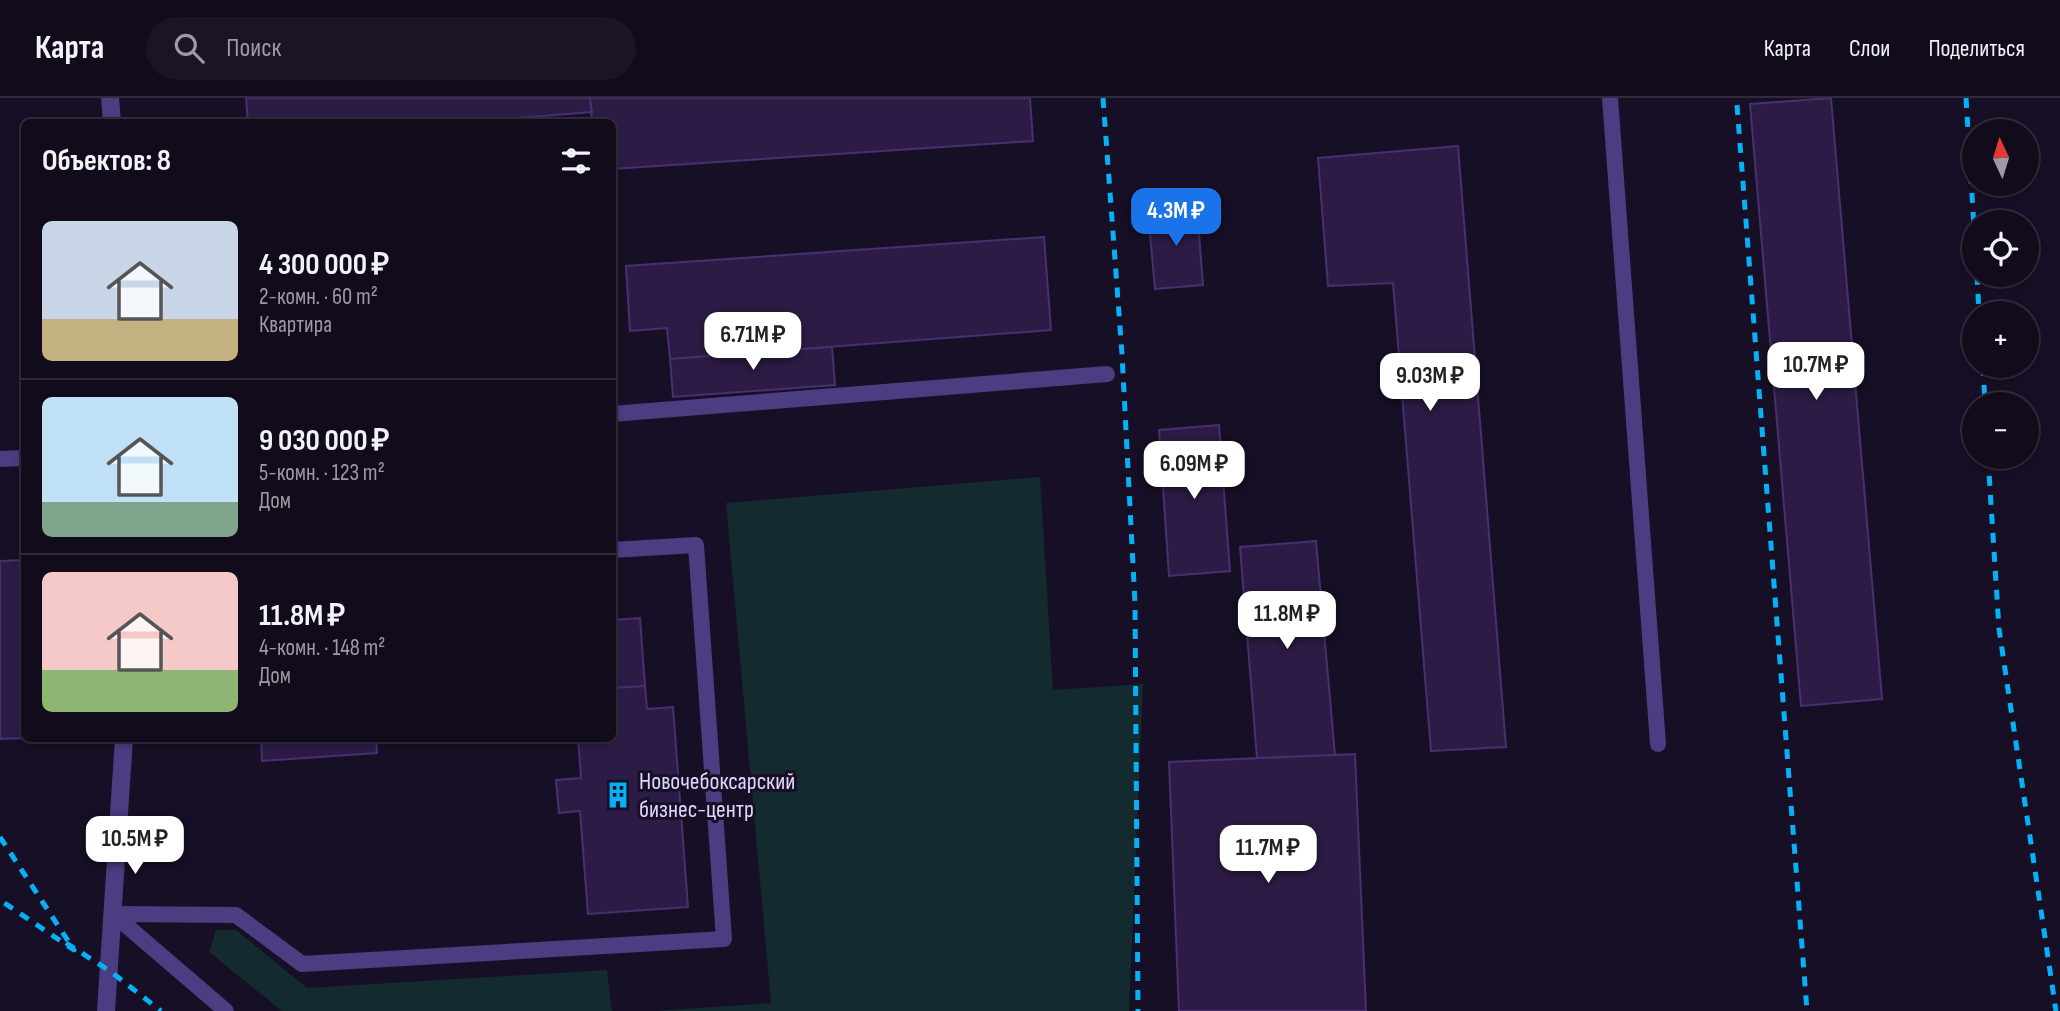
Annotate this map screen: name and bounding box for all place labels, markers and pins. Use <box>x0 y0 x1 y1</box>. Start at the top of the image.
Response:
pin: 4.3M ₽ <box>1119 188 1233 248</box>
pin: 6.71M ₽ <box>688 313 818 372</box>
pin: 10.7M ₽ <box>1751 342 1881 402</box>
pin: 9.03M ₽ <box>1365 354 1495 413</box>
pin: 6.09M ₽ <box>1129 442 1259 501</box>
pin: 11.8M ₽ <box>1222 592 1352 651</box>
place label: Новочебоксарский бизнес-центр <box>639 767 795 824</box>
building icon: Новочебоксарский бизнес-центр <box>603 780 633 810</box>
pin: 10.5M ₽ <box>70 816 200 876</box>
pin: 11.7M ₽ <box>1203 826 1333 885</box>

